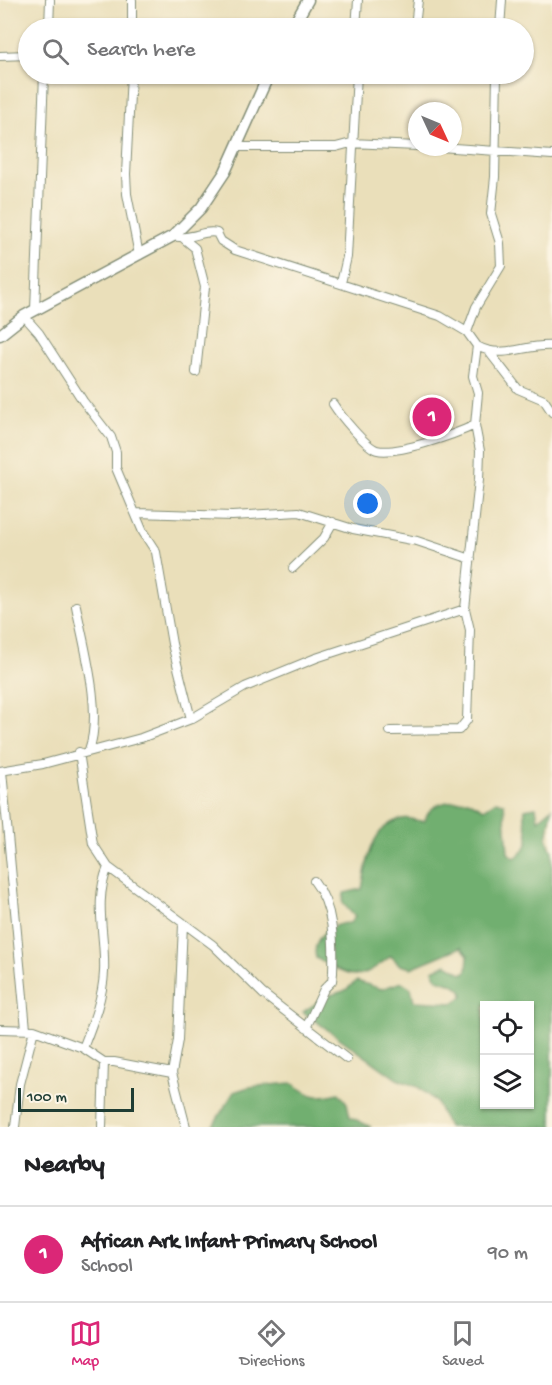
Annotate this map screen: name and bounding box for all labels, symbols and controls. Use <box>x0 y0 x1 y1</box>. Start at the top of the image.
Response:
search box <box>18 18 534 84</box>
icon: search <box>39 35 72 68</box>
text: Search here <box>87 38 195 64</box>
north arrow <box>408 102 462 156</box>
pin: 1 <box>412 394 452 440</box>
your location <box>353 489 382 518</box>
map controls <box>480 1001 534 1109</box>
button: locate <box>480 1001 534 1055</box>
button: layers <box>480 1055 534 1109</box>
scale bar <box>18 1085 134 1112</box>
text: 100 m <box>27 1089 67 1108</box>
text: Nearby <box>24 1151 105 1182</box>
text: African Ark Infant Primary School <box>81 1230 377 1256</box>
text: 1 <box>39 1243 48 1266</box>
text: 90 m <box>488 1243 528 1266</box>
text: School <box>81 1256 133 1279</box>
tab: Map <box>69 1317 102 1372</box>
tab: Directions <box>239 1317 305 1372</box>
tab: Saved <box>442 1317 483 1372</box>

